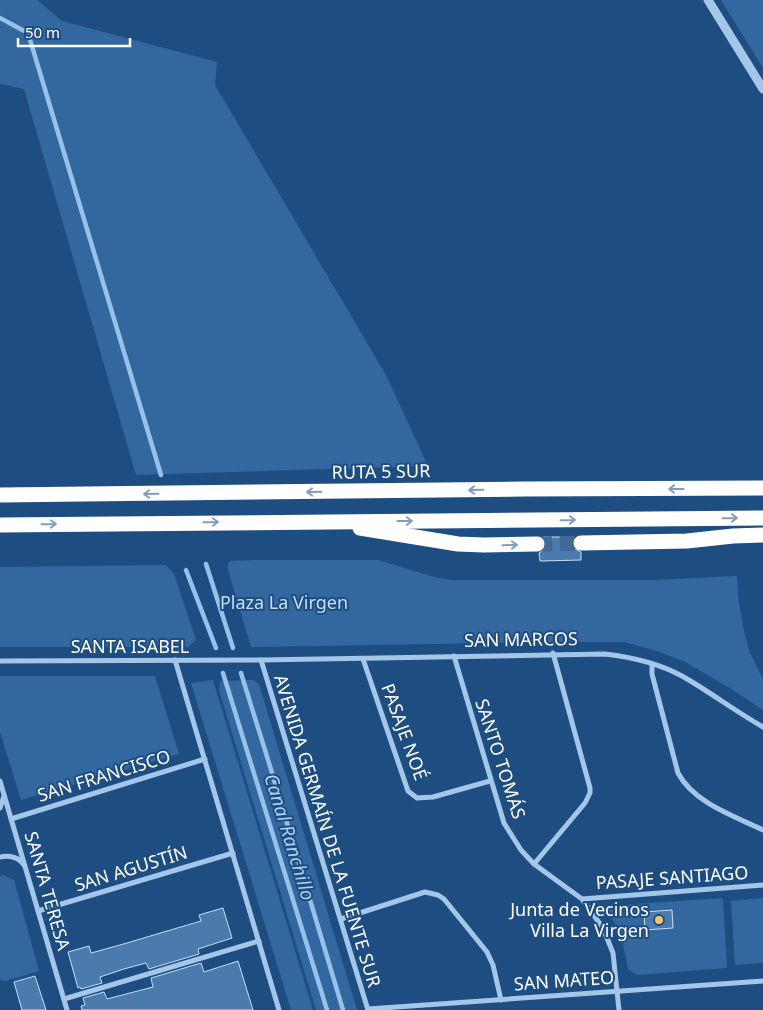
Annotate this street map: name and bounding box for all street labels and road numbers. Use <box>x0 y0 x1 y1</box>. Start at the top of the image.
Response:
street label: RUTA 5 SUR <box>332 458 430 484</box>
street label: SAN MARCOS <box>464 626 578 652</box>
street label: SANTA ISABEL <box>71 634 189 658</box>
street label: AVENIDA GERMAÍN DE LA FUENTE SUR <box>269 672 387 990</box>
street label: PASAJE NOÉ <box>376 680 434 783</box>
street label: SANTO TOMÁS <box>470 696 532 822</box>
street label: SAN FRANCISCO <box>34 743 173 807</box>
street label: SANTA TERESA <box>20 828 77 953</box>
street label: SAN AGUSTÍN <box>71 839 190 897</box>
street label: PASAJE SANTIAGO <box>595 860 749 894</box>
street label: SAN MATEO <box>513 965 615 995</box>

